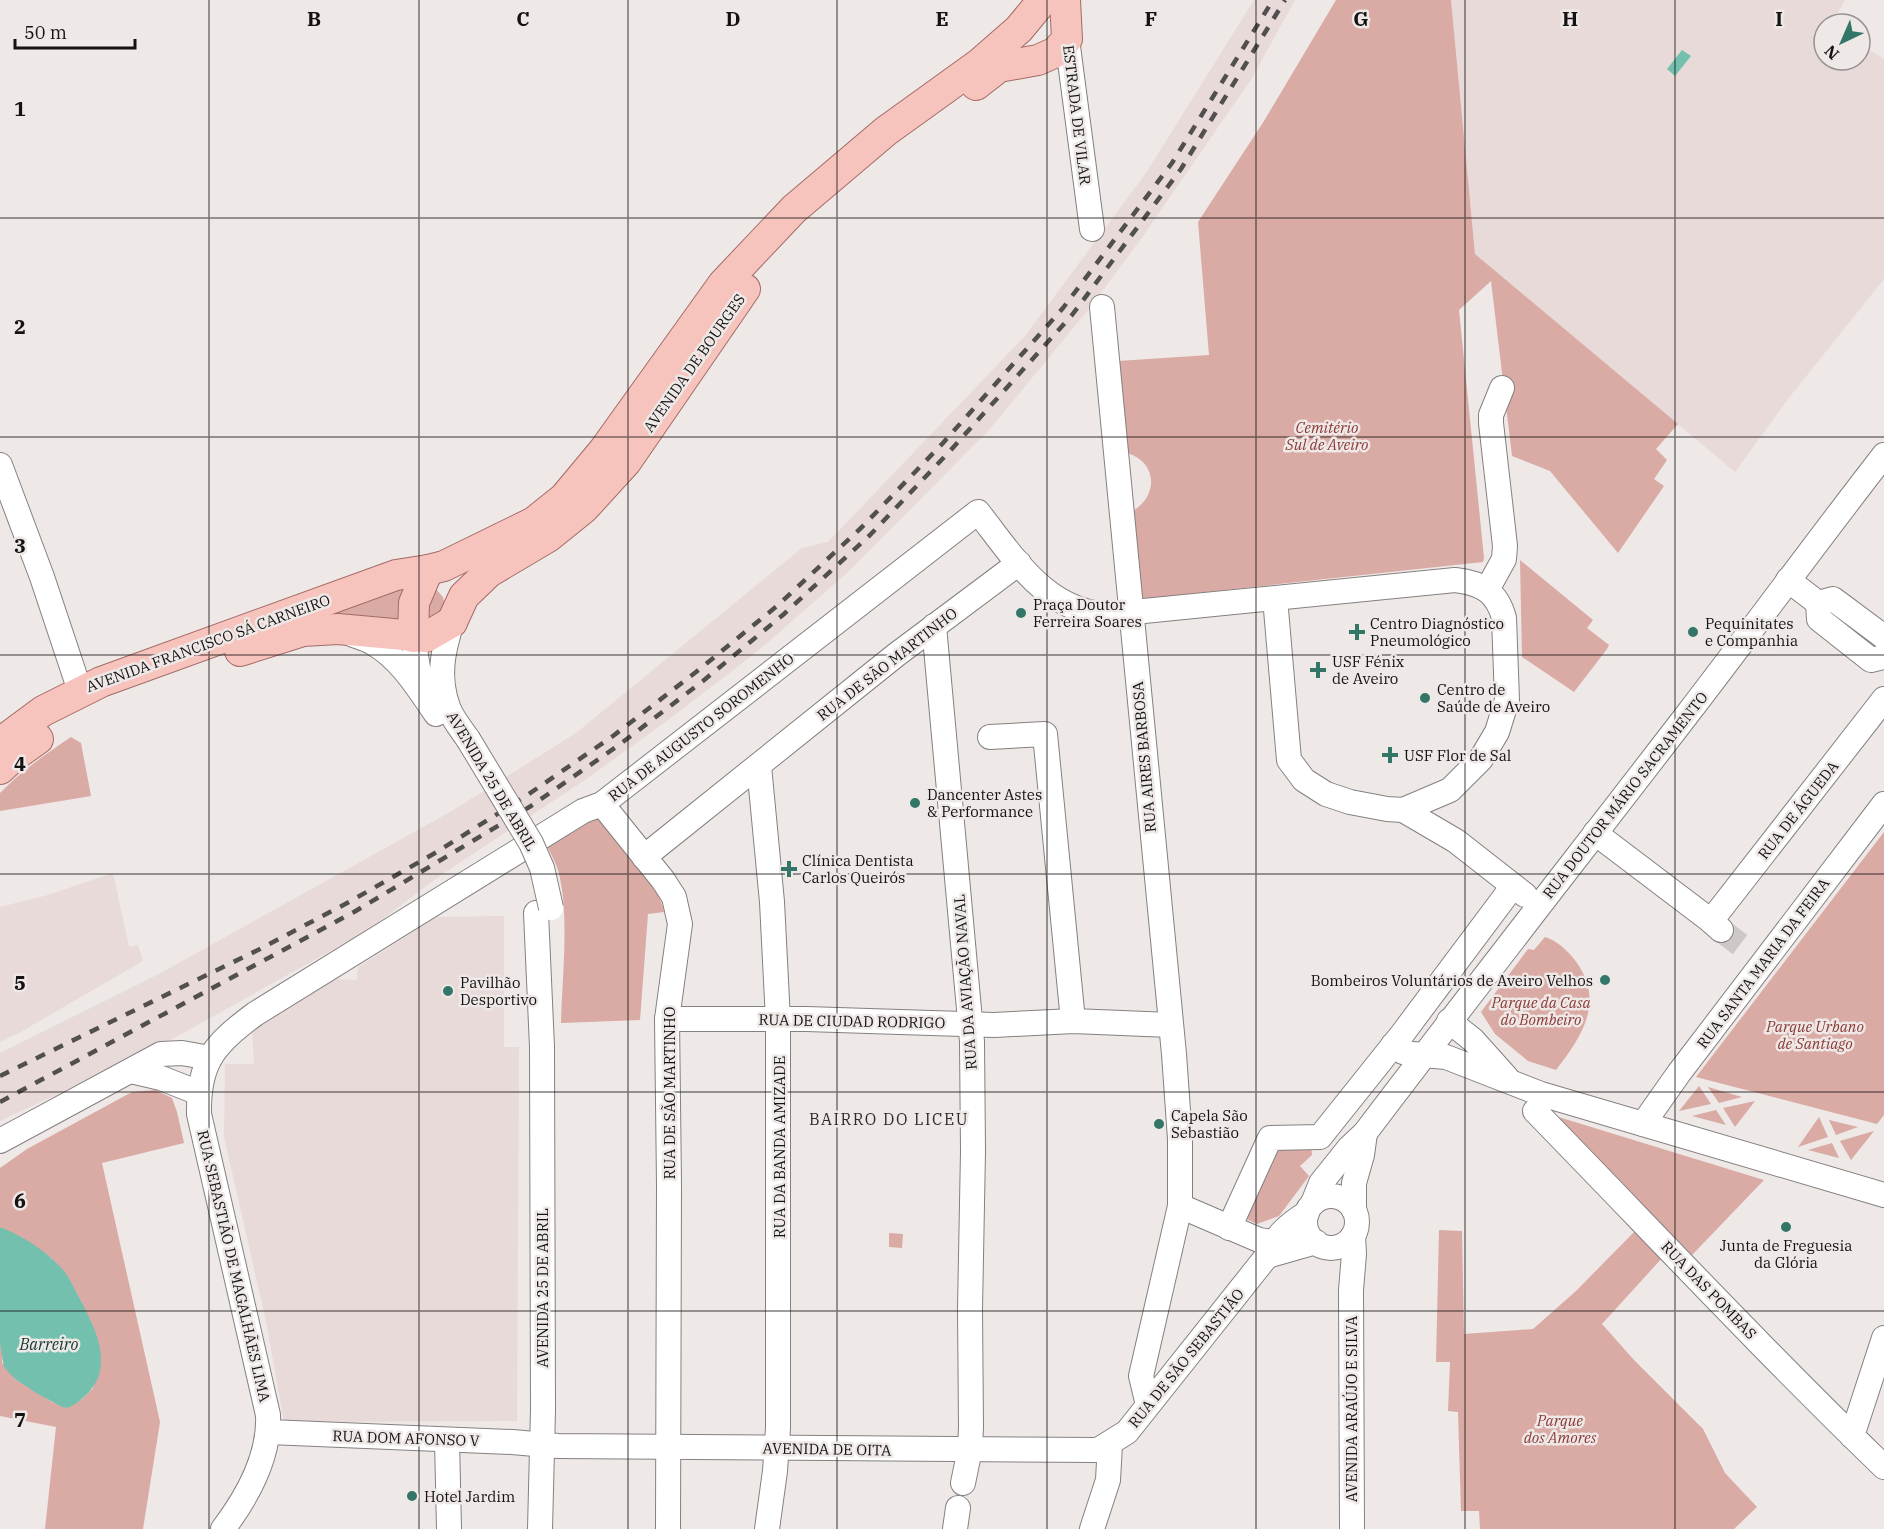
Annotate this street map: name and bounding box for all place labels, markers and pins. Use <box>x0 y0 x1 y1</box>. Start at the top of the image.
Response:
place label: Praça Doutor Ferreira Soares <box>1033 595 1142 631</box>
marker: Praça Doutor Ferreira Soares <box>1014 606 1028 620</box>
place label: Centro Diagnóstico Pneumológico <box>1370 614 1504 650</box>
place label: Pequinitates e Companhia <box>1705 614 1798 650</box>
marker: Centro Diagnóstico Pneumológico <box>1348 623 1366 641</box>
marker: Pequinitates e Companhia <box>1686 625 1700 639</box>
place label: USF Fénix de Aveiro <box>1332 652 1404 688</box>
marker: USF Fénix de Aveiro <box>1309 661 1327 679</box>
place label: Centro de Saúde de Aveiro <box>1437 680 1550 716</box>
marker: Centro de Saúde de Aveiro <box>1418 691 1432 705</box>
marker: USF Flor de Sal <box>1381 746 1399 764</box>
place label: USF Flor de Sal <box>1404 746 1511 765</box>
place label: Dancenter Astes & Performance <box>927 785 1042 821</box>
marker: Dancenter Astes & Performance <box>908 796 922 810</box>
place label: Clínica Dentista Carlos Queirós <box>802 851 914 887</box>
marker: Clínica Dentista Carlos Queirós <box>780 860 798 878</box>
place label: Bombeiros Voluntários de Aveiro Velhos <box>1311 971 1593 990</box>
place label: Pavilhão Desportivo <box>460 973 537 1009</box>
marker: Bombeiros Voluntários de Aveiro Velhos <box>1598 973 1612 987</box>
marker: Pavilhão Desportivo <box>441 984 455 998</box>
place label: Capela São Sebastião <box>1171 1106 1248 1142</box>
marker: Capela São Sebastião <box>1152 1117 1166 1131</box>
marker: Junta de Freguesia da Glória <box>1779 1220 1793 1234</box>
place label: Junta de Freguesia da Glória <box>1720 1236 1852 1272</box>
place label: Hotel Jardim <box>424 1487 515 1506</box>
marker: Hotel Jardim <box>405 1489 419 1503</box>

